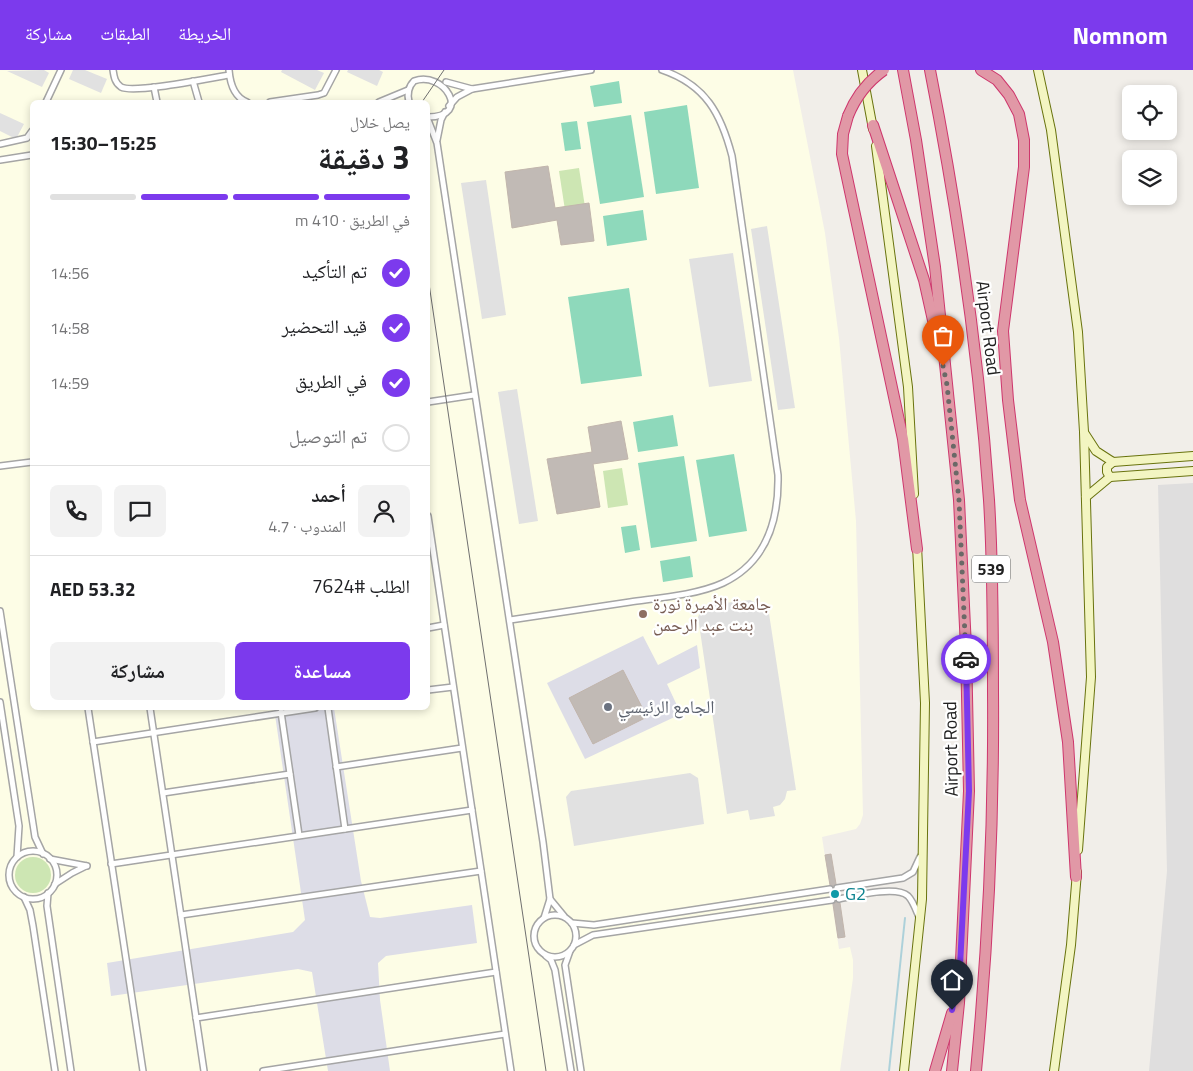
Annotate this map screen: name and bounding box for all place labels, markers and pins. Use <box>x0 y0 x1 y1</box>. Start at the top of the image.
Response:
pin <box>922 315 964 366</box>
place label: جامعة الأميرة نورة بنت عبد الرحمن <box>653 590 771 638</box>
marker: جامعة الأميرة نورة بنت عبد الرحمن <box>637 608 649 620</box>
place label: الجامع الرئيسي <box>618 693 715 722</box>
marker: الجامع الرئيسي <box>602 701 614 713</box>
place label: G2 <box>845 880 866 907</box>
marker: G2 <box>829 888 841 900</box>
pin <box>931 959 973 1010</box>

